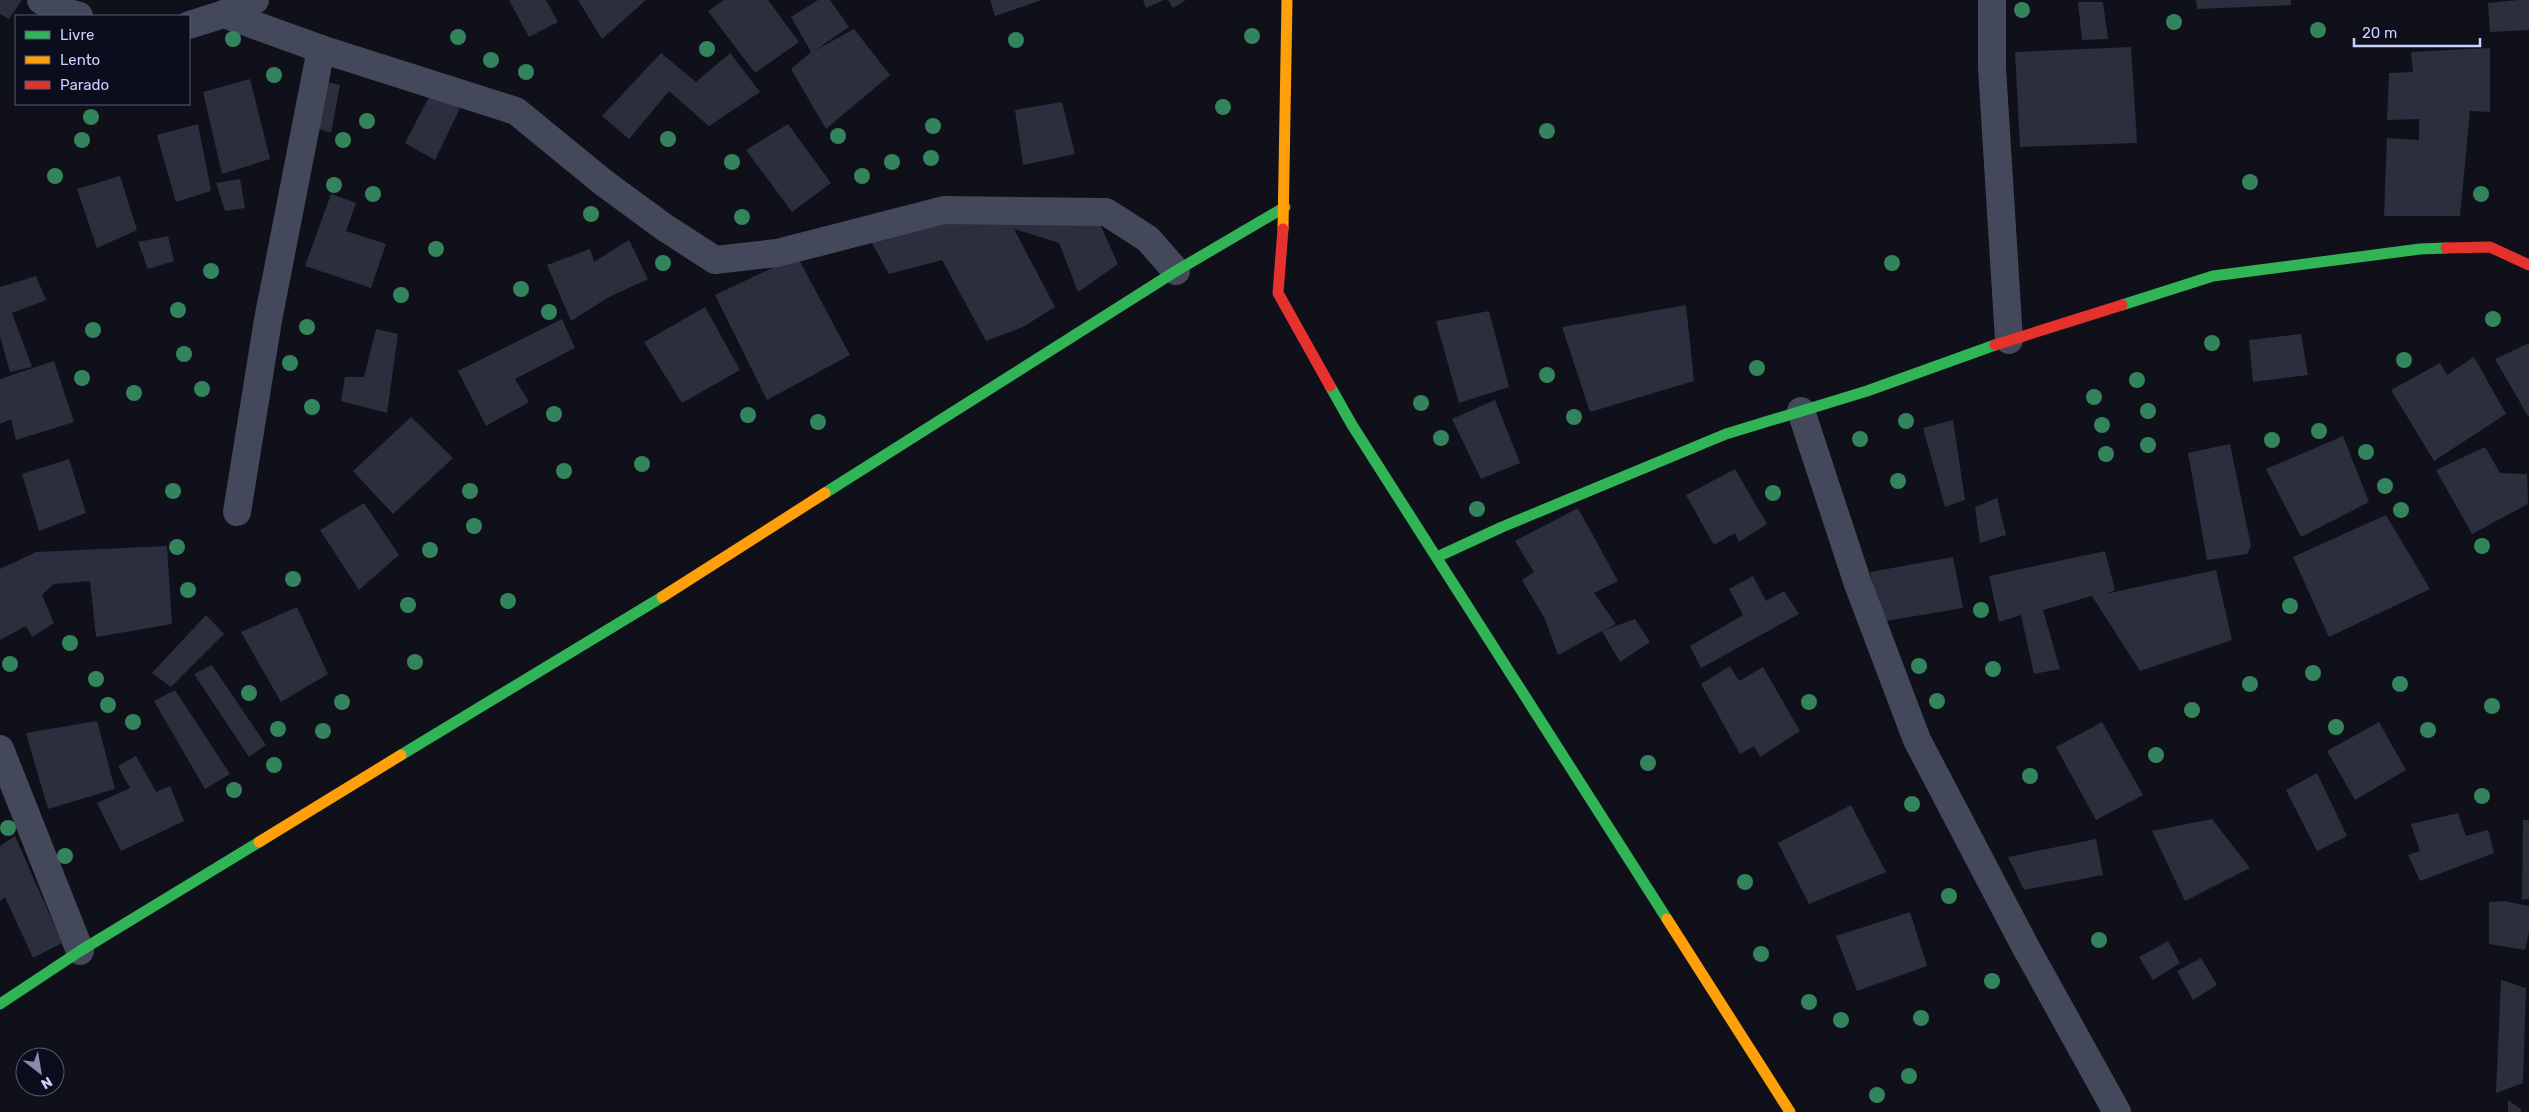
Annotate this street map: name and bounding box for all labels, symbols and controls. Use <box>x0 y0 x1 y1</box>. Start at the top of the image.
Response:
legend <box>15 15 190 105</box>
scale bar <box>2354 15 2480 47</box>
text: 20 m <box>2362 24 2397 42</box>
text: Livre <box>60 26 94 44</box>
text: Lento <box>60 51 100 69</box>
text: Parado <box>60 76 109 94</box>
north arrow <box>15 1047 65 1097</box>
text: N <box>38 1073 55 1093</box>

